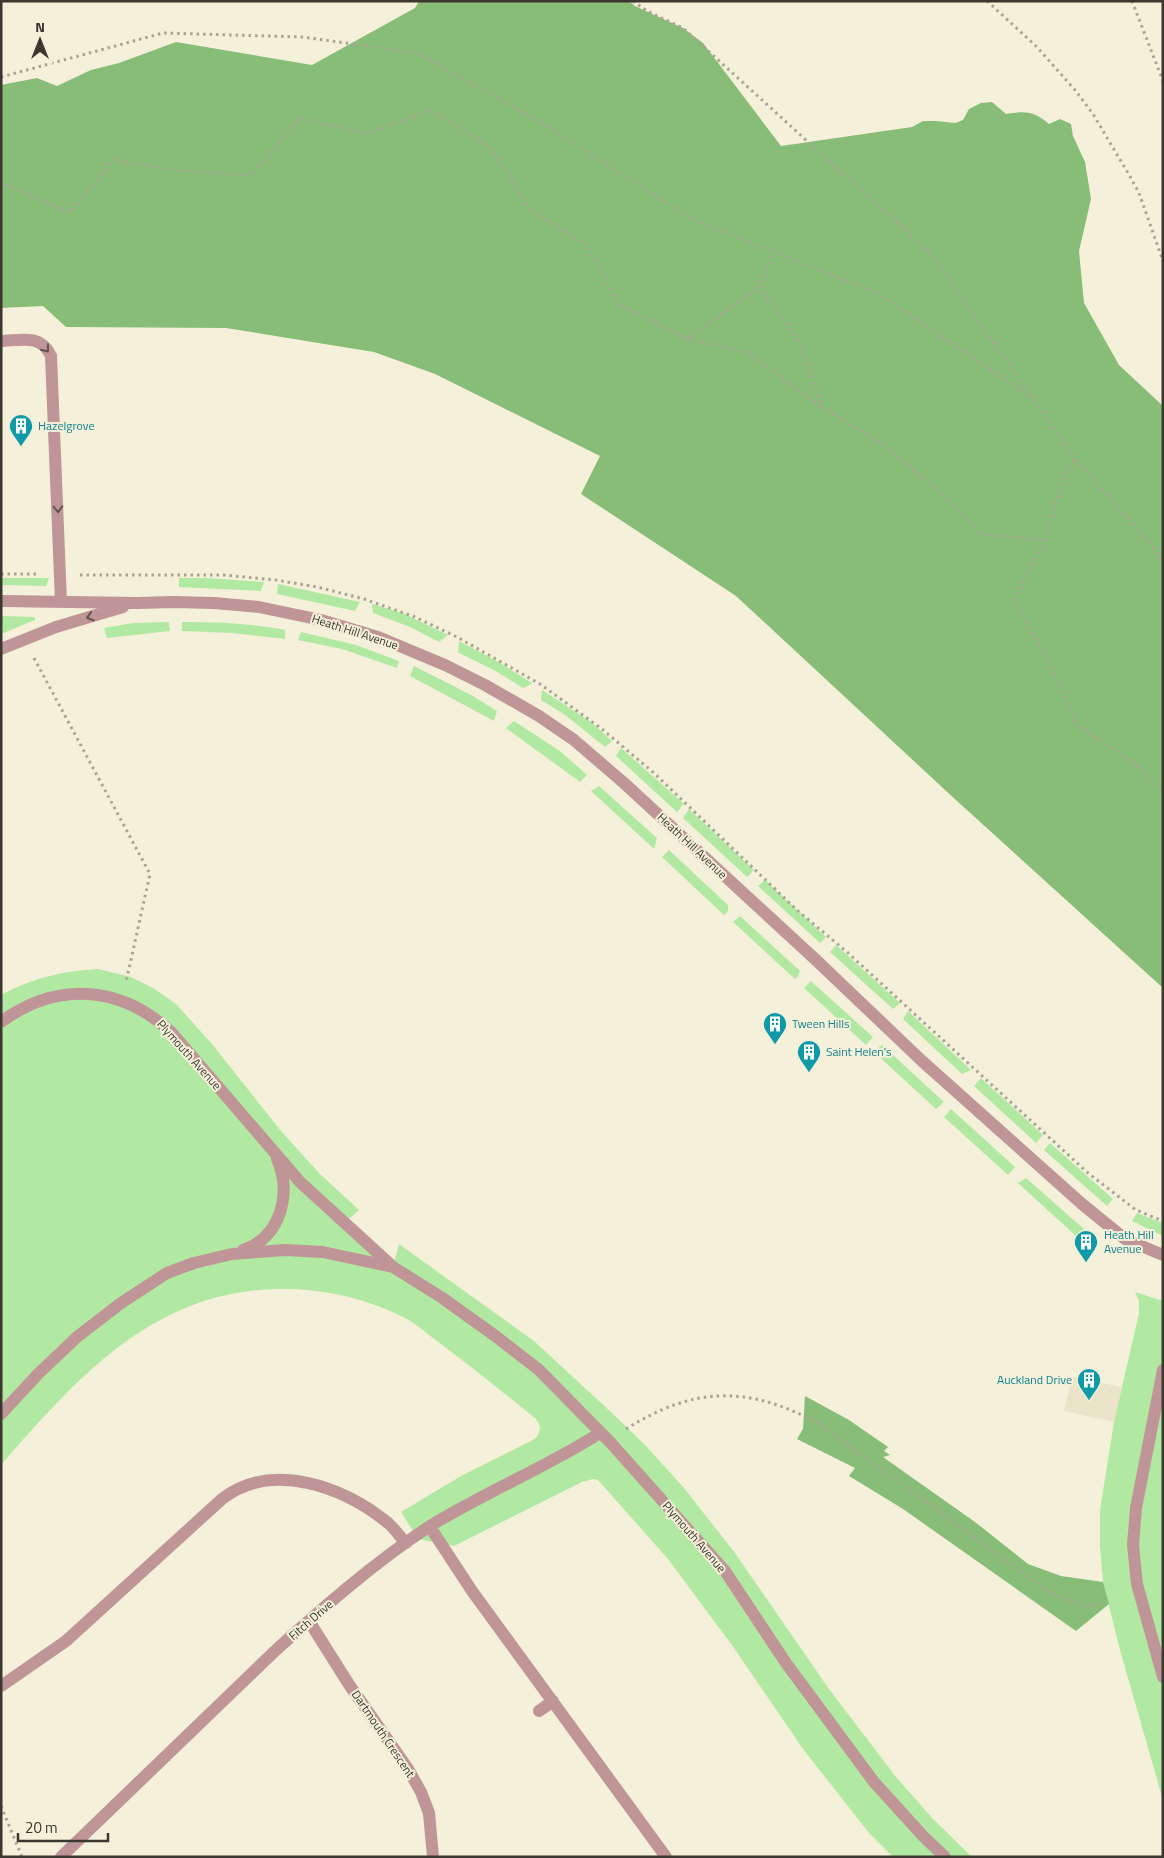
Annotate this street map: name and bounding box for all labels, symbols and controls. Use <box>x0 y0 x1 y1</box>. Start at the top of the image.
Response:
north arrow <box>15 15 65 65</box>
text: N <box>35 16 45 37</box>
one-way arrow <box>40 343 49 353</box>
building icon: Hazelgrove <box>8 413 34 447</box>
place label: Hazelgrove <box>38 416 95 435</box>
one-way arrow <box>52 506 63 514</box>
street label: Heath Hill Avenue <box>309 609 401 654</box>
one-way arrow <box>87 611 95 621</box>
street label: Heath Hill Avenue <box>653 808 732 883</box>
building icon: Tween Hills <box>762 1011 788 1045</box>
place label: Tween Hills <box>792 1014 850 1033</box>
street label: Plymouth Avenue <box>152 1015 226 1094</box>
building icon: Saint Helen's <box>796 1039 822 1073</box>
place label: Saint Helen's <box>826 1042 892 1061</box>
place label: Heath Hill Avenue <box>1104 1225 1154 1258</box>
building icon: Heath Hill Avenue <box>1073 1229 1099 1263</box>
building icon: Auckland Drive <box>1076 1367 1102 1401</box>
place label: Auckland Drive <box>997 1370 1072 1389</box>
street label: Plymouth Avenue <box>658 1497 731 1577</box>
street label: Fitch Drive <box>284 1595 337 1644</box>
street label: Dartmouth Crescent <box>347 1686 420 1782</box>
scale bar <box>18 1810 108 1842</box>
text: 20 m <box>25 1816 58 1839</box>

